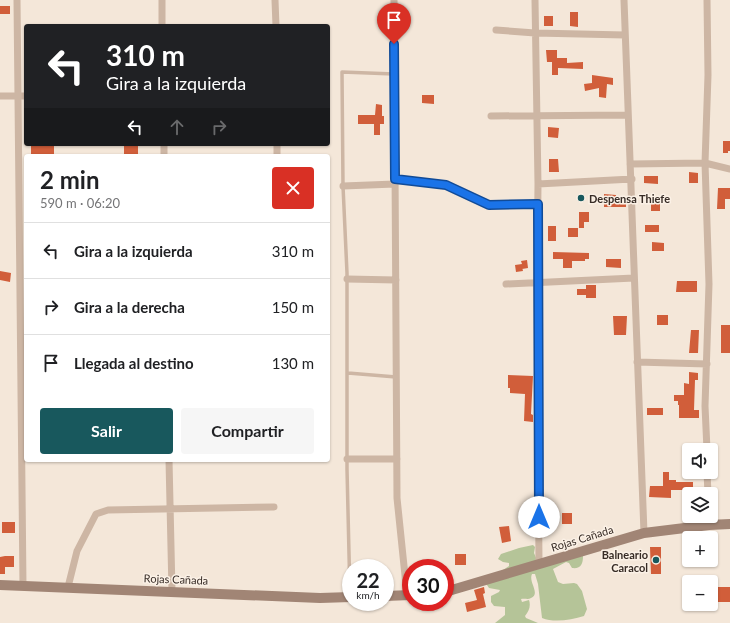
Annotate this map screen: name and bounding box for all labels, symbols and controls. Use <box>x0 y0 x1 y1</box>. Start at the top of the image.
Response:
pin <box>377 3 411 44</box>
icon: arrive <box>383 9 405 31</box>
text: 310 m <box>106 38 185 72</box>
icon: left <box>40 40 92 92</box>
text: Gira a la izquierda <box>106 72 246 94</box>
icon: left <box>124 116 146 138</box>
icon: ahead <box>166 116 188 138</box>
icon: right <box>208 116 230 138</box>
text: 2 min <box>40 165 100 194</box>
button: close <box>272 167 314 209</box>
place label: Despensa Thiefe <box>589 192 670 205</box>
marker: Despensa Thiefe <box>576 193 586 203</box>
text: 590 m · 06:20 <box>40 195 120 211</box>
icon: left <box>40 240 62 262</box>
text: Gira a la izquierda <box>74 242 193 260</box>
text: 310 m <box>272 242 314 260</box>
icon: right <box>40 296 62 318</box>
text: Gira a la derecha <box>74 298 185 316</box>
text: 150 m <box>272 298 314 316</box>
icon: arrive <box>40 352 62 374</box>
text: Llegada al destino <box>74 354 194 372</box>
text: 130 m <box>272 354 314 372</box>
button: Salir <box>40 408 173 454</box>
button: Compartir <box>181 408 314 454</box>
map controls <box>682 443 718 611</box>
button: sound <box>682 443 718 479</box>
button: layers <box>682 487 718 523</box>
position arrow <box>518 496 560 538</box>
street label: Rojas Cañada <box>549 522 615 554</box>
button: + <box>682 531 718 567</box>
place label: Balneario Caracol <box>602 548 648 574</box>
marker: Balneario Caracol <box>651 555 661 565</box>
speed limit sign: 30 <box>402 559 454 611</box>
text: 22 <box>356 568 380 592</box>
street label: Rojas Cañada <box>144 571 208 587</box>
button: − <box>682 575 718 611</box>
text: km/h <box>356 589 380 601</box>

